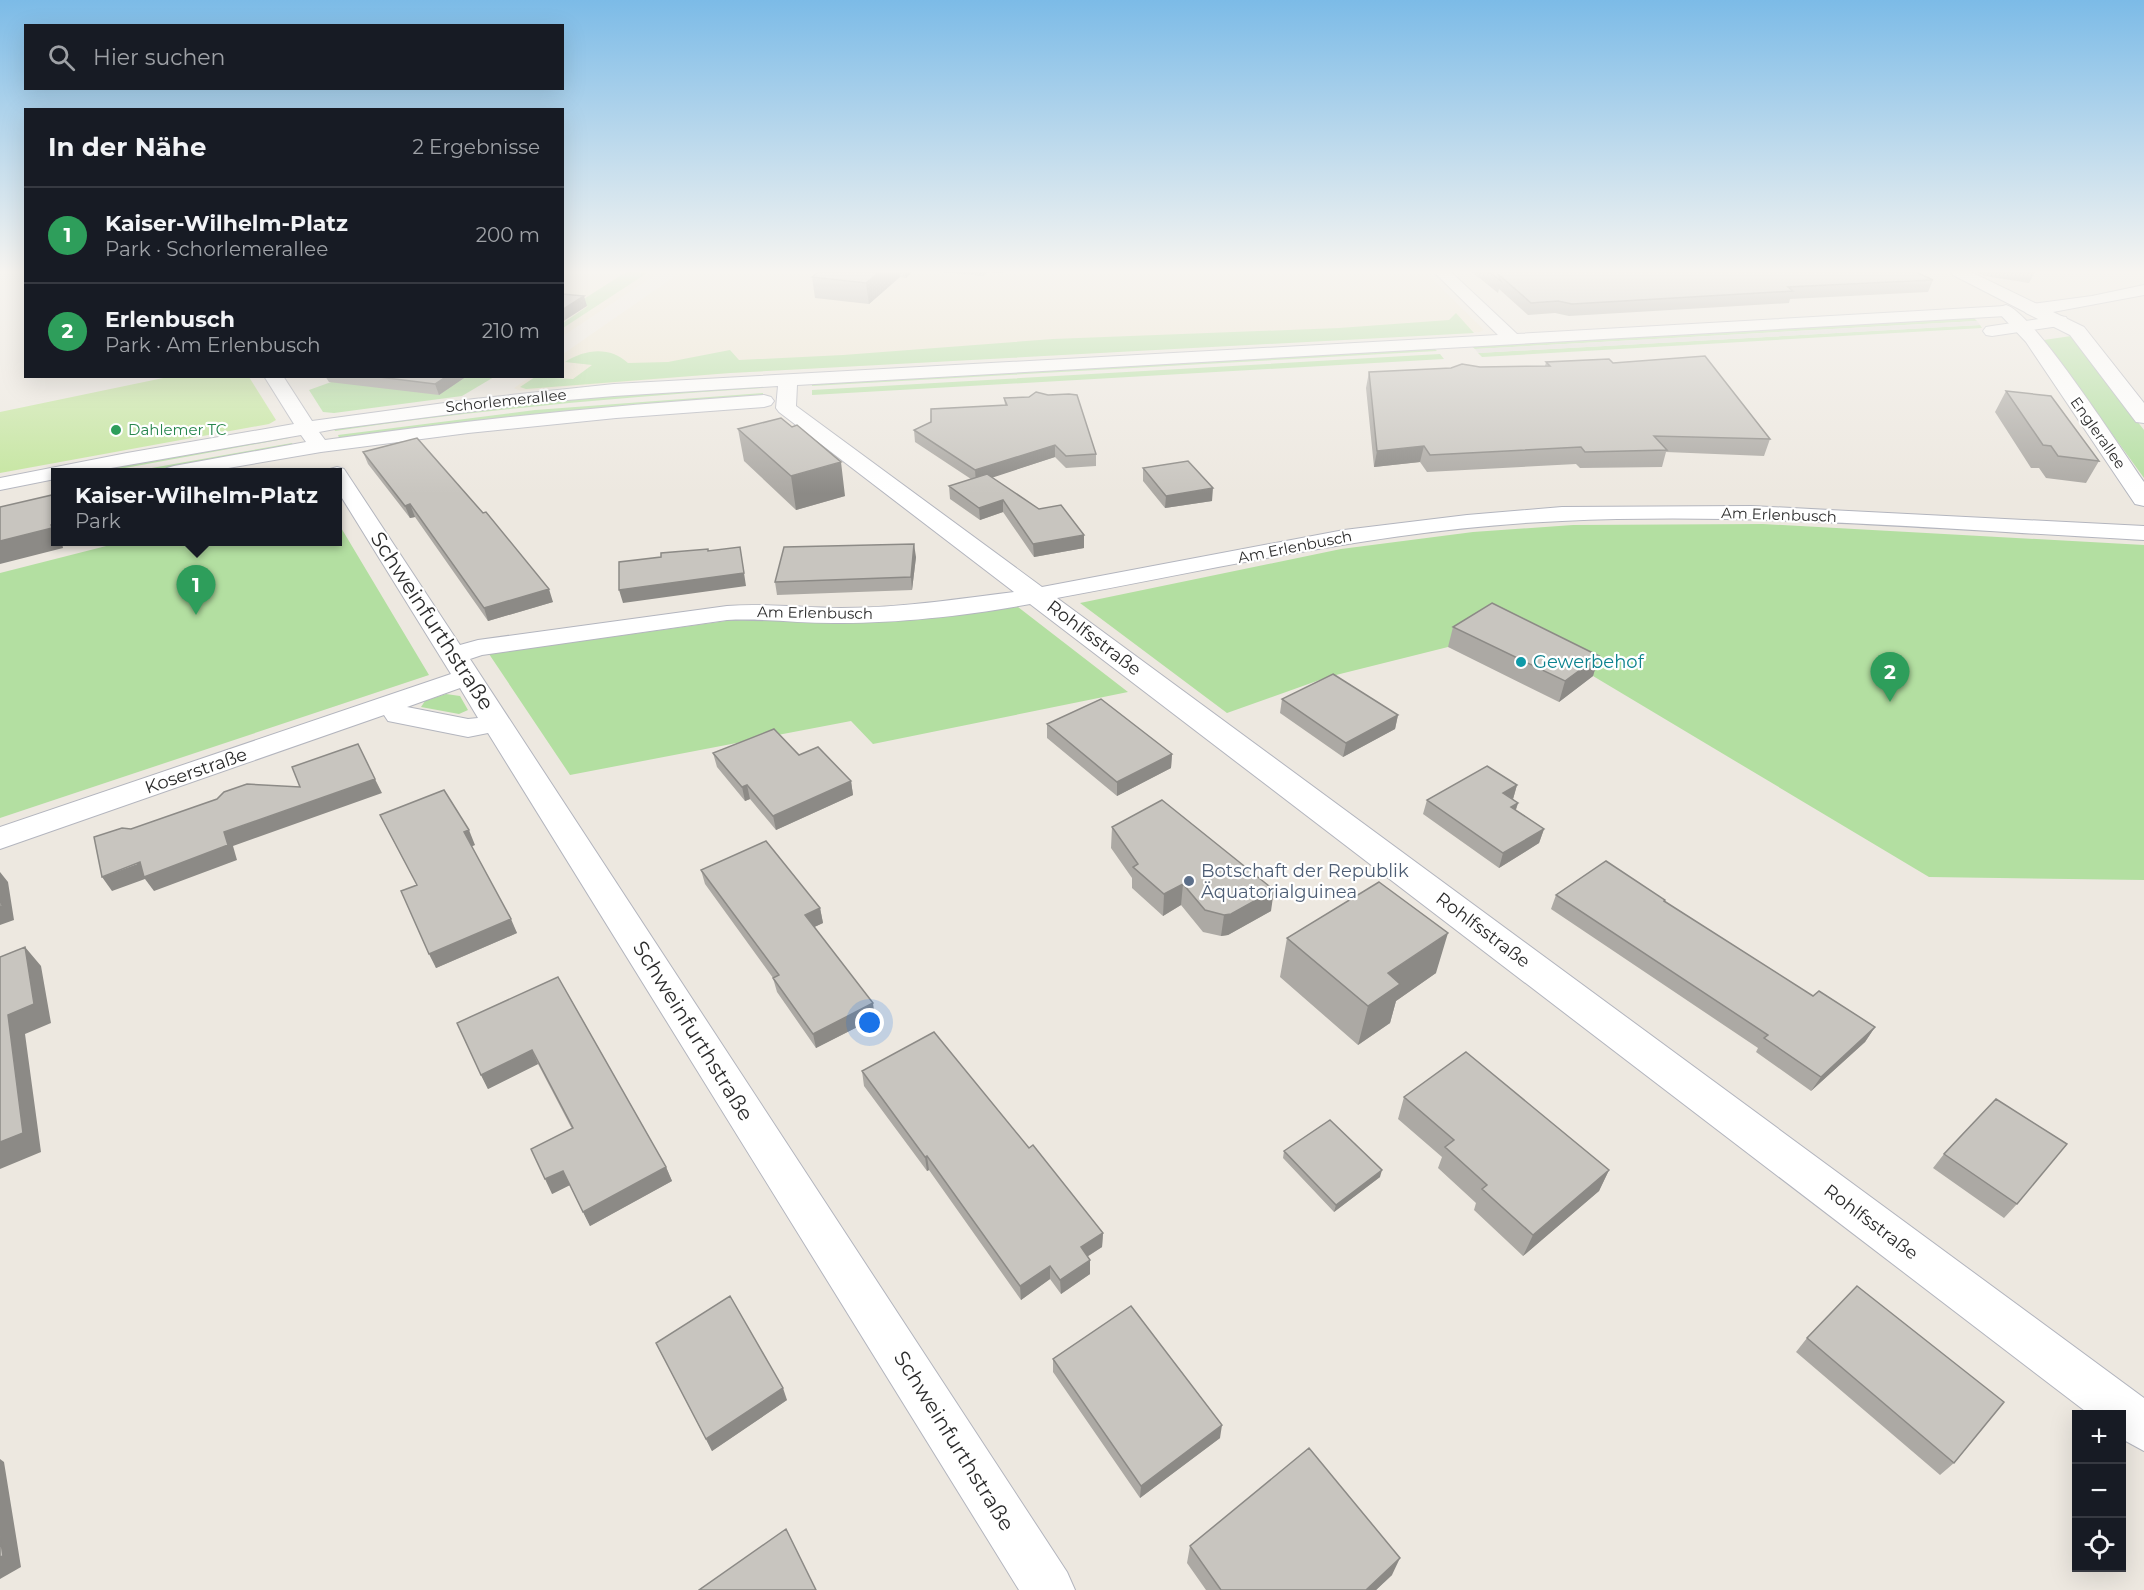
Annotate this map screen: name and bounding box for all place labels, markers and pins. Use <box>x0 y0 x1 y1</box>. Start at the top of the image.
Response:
place label: Dahlemer TC <box>128 420 227 439</box>
marker: Dahlemer TC <box>109 423 123 437</box>
pin: 1 <box>176 566 216 615</box>
place label: Gewerbehof <box>1533 651 1645 673</box>
pin: 2 <box>1870 652 1910 702</box>
marker: Gewerbehof <box>1514 655 1528 669</box>
place label: Botschaft der Republik Äquatorialguinea <box>1201 860 1409 903</box>
marker: Botschaft der Republik Äquatorialguinea <box>1182 874 1196 888</box>

